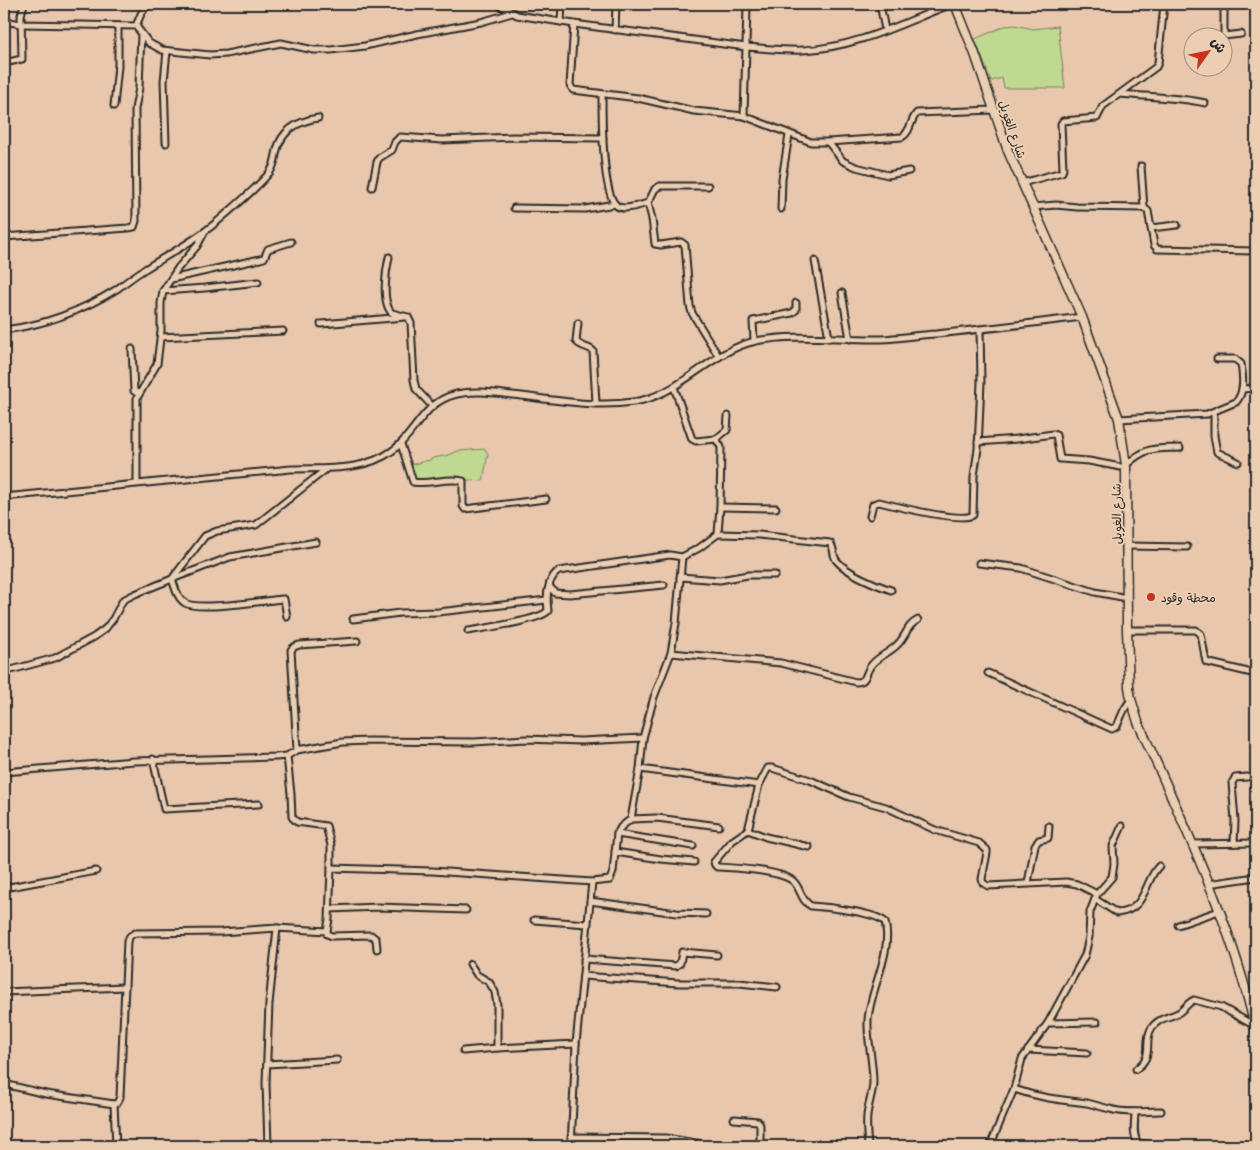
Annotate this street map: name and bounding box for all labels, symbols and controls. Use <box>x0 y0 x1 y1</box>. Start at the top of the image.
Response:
north arrow <box>1182 28 1232 78</box>
text: ش <box>1207 33 1231 56</box>
street label: شارع الغويل <box>994 98 1030 161</box>
street label: شارع الغويل <box>1107 483 1127 545</box>
place label: محطة وقود <box>1161 589 1216 606</box>
marker: محطة وقود <box>1145 591 1157 603</box>

